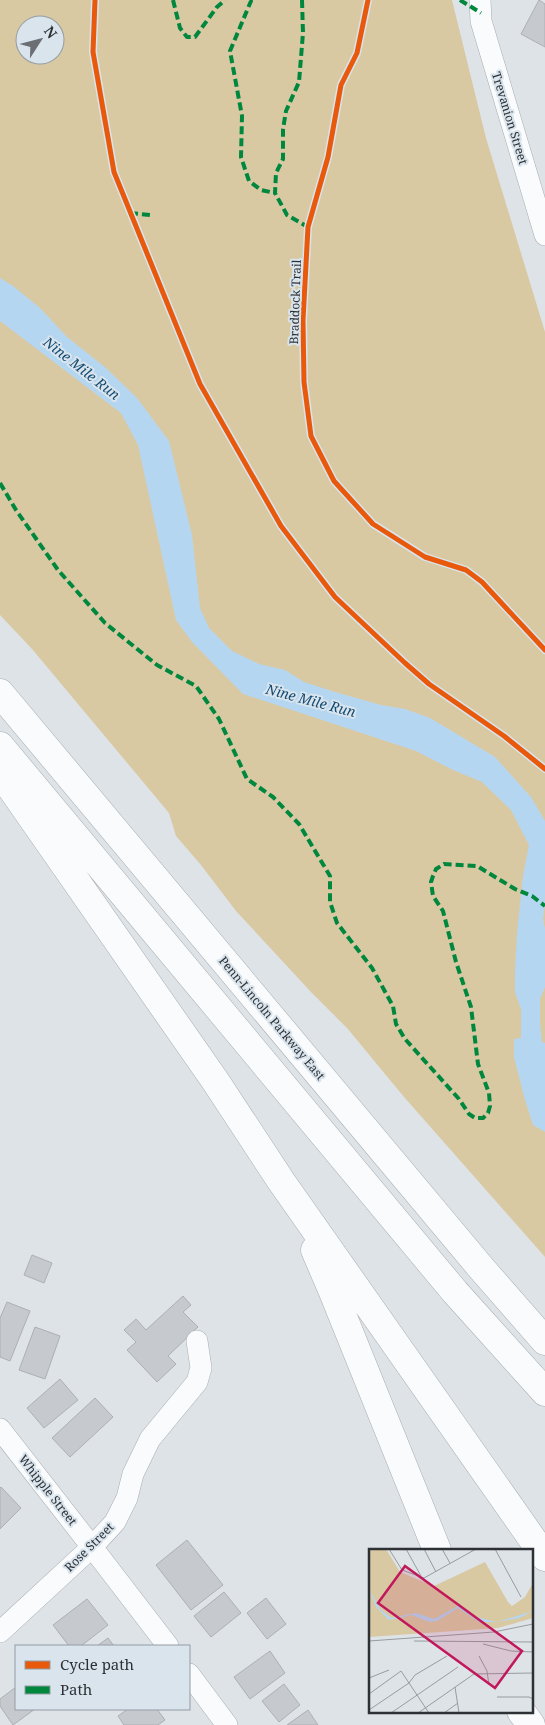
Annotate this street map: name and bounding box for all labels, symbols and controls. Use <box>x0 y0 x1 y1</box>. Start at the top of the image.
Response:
north arrow <box>15 15 65 65</box>
text: N <box>40 22 62 42</box>
street label: Trevanion Street <box>488 70 532 166</box>
street label: Braddock Trail <box>285 259 305 345</box>
water label: Nine Mile Run <box>39 332 125 404</box>
water label: Nine Mile Run <box>263 679 359 721</box>
street label: Penn-Lincoln Parkway East <box>215 953 329 1083</box>
street label: Whipple Street <box>15 1451 81 1529</box>
street label: Rose Street <box>61 1519 117 1575</box>
inset map <box>369 1549 532 1712</box>
legend <box>15 1645 190 1710</box>
text: Cycle path <box>60 1654 135 1674</box>
text: Path <box>60 1679 93 1699</box>

